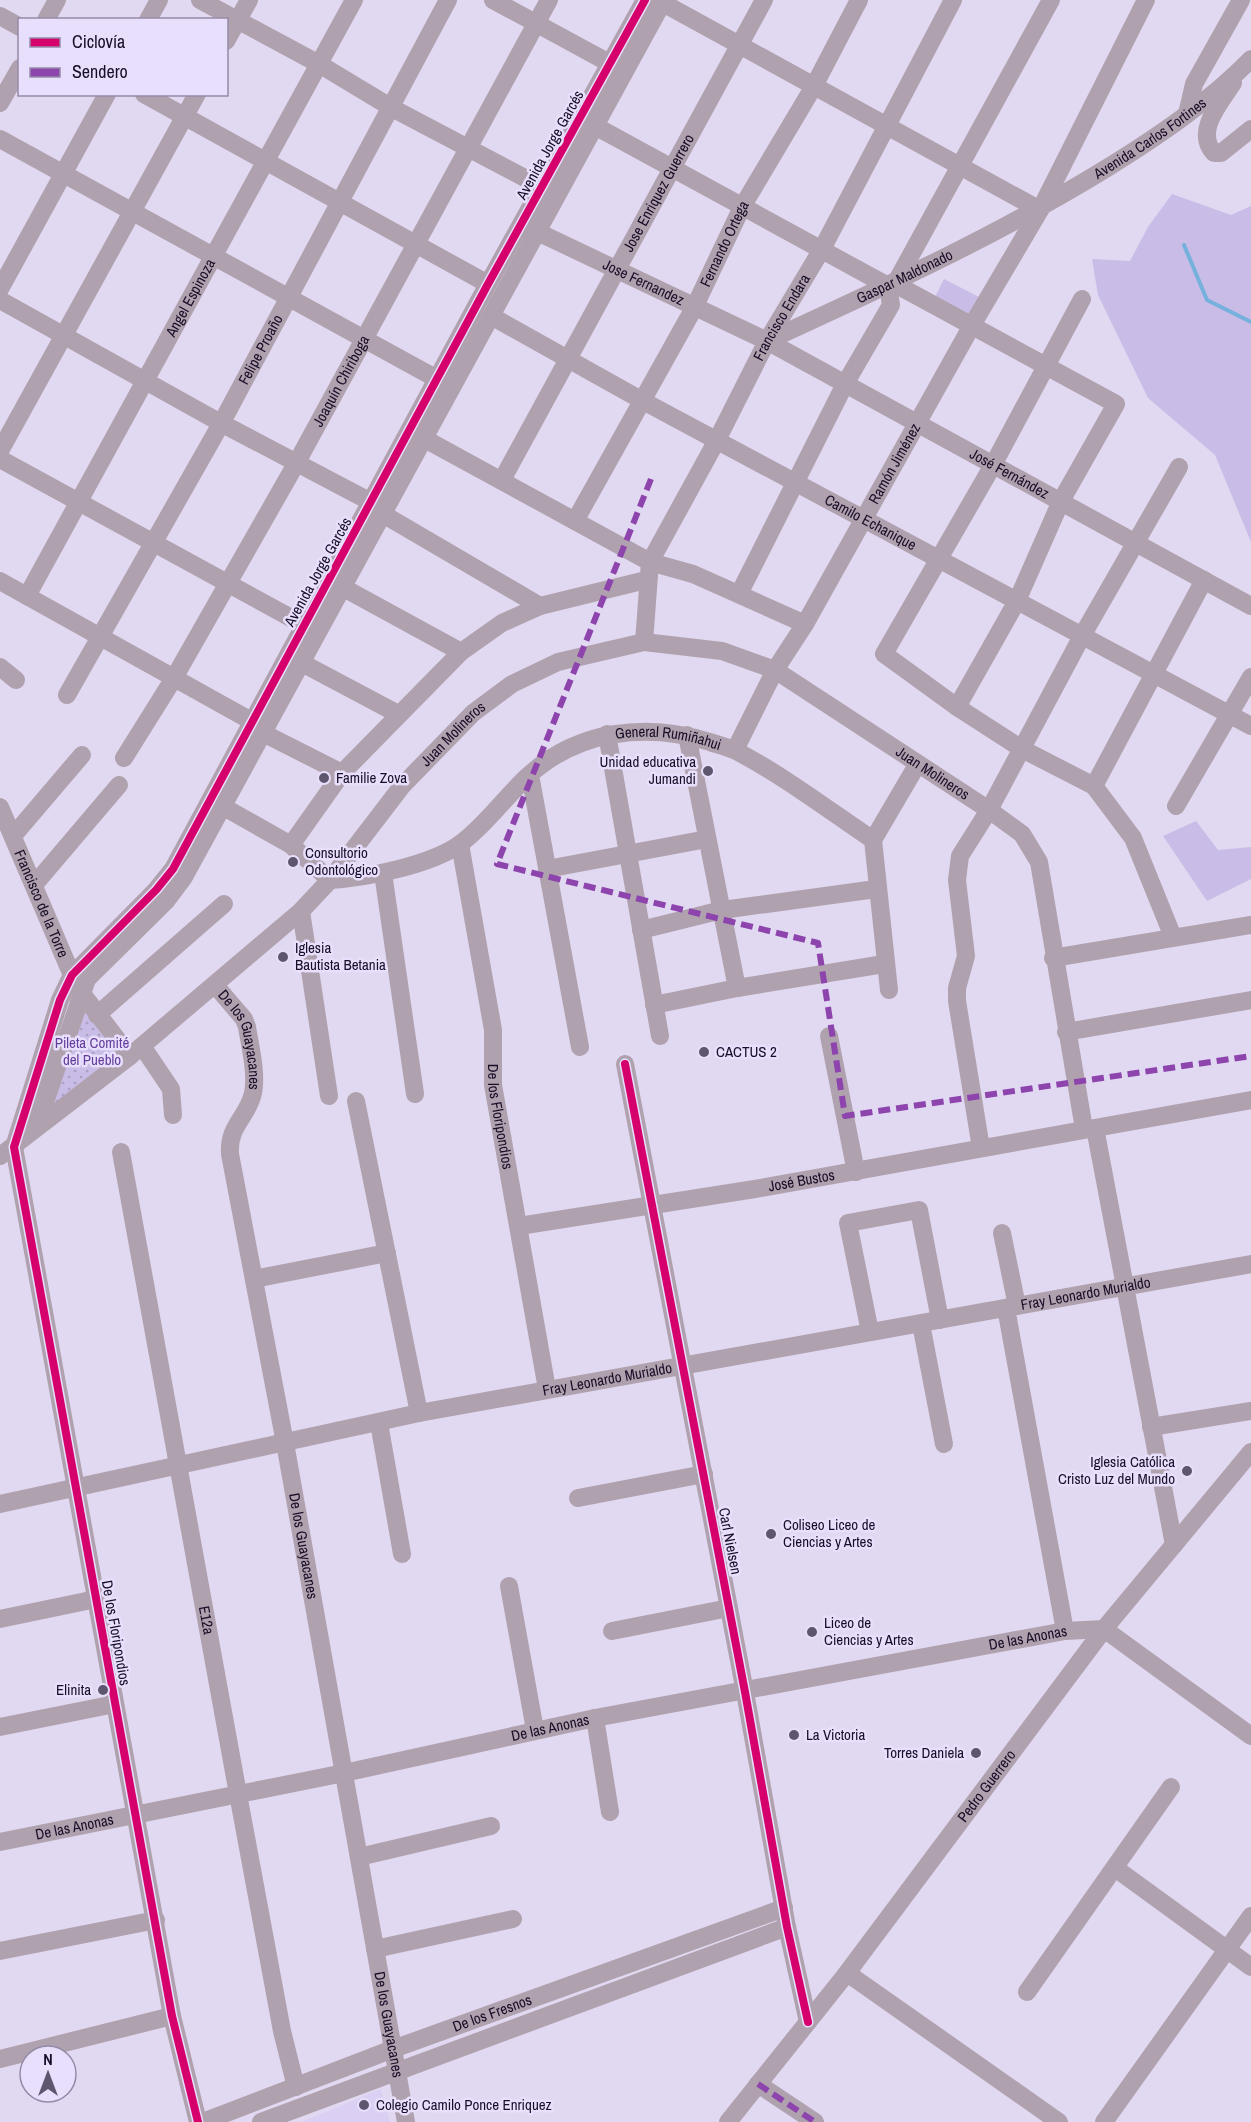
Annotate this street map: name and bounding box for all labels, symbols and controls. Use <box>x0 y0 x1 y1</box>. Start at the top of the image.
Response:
legend <box>18 18 228 96</box>
text: Ciclovía <box>72 29 125 54</box>
text: Sendero <box>72 59 128 84</box>
street label: Avenida Jorge Garcés <box>510 86 588 204</box>
street label: Avenida Carlos Fortines <box>1089 92 1211 184</box>
street label: Jose Enriquez Guerrero <box>618 130 699 255</box>
street label: Fernando Ortega <box>695 196 754 290</box>
street label: Gaspar Maldonado <box>853 244 956 308</box>
street label: Jose Fernandez <box>600 254 688 310</box>
street label: Angel Espinoza <box>160 255 220 341</box>
street label: Francisco Endara <box>748 270 815 364</box>
street label: Felipe Proaño <box>233 311 288 388</box>
street label: Joaquín Chiriboga <box>307 331 374 430</box>
street label: Ramón Jiménez <box>863 419 925 508</box>
street label: José Fernández <box>966 443 1053 504</box>
street label: Camilo Echanique <box>821 489 920 555</box>
street label: Avenida Jorge Garcés <box>278 513 356 631</box>
street label: Juan Molineros <box>416 696 490 771</box>
street label: General Rumiñahui <box>614 721 724 755</box>
street label: Juan Molineros <box>892 741 974 805</box>
place label: Unidad educativa Jumandi <box>600 751 696 789</box>
marker: Unidad educativa Jumandi <box>701 764 715 778</box>
place label: Familie Zova <box>336 767 407 788</box>
marker: Familie Zova <box>317 771 331 785</box>
place label: Consultorio Odontológico <box>305 842 378 880</box>
street label: Francisco de la Torre <box>9 846 74 961</box>
marker: Consultorio Odontológico <box>286 855 300 869</box>
place label: Iglesia Bautista Betania <box>295 937 386 975</box>
marker: Iglesia Bautista Betania <box>276 950 290 964</box>
street label: De los Guayacanes <box>213 985 265 1091</box>
park label: Pileta Comité del Pueblo <box>55 1032 129 1070</box>
place label: CACTUS 2 <box>716 1041 777 1062</box>
marker: CACTUS 2 <box>697 1045 711 1059</box>
street label: De los Floripondios <box>483 1064 519 1171</box>
street label: José Bustos <box>766 1164 836 1196</box>
street label: Fray Leonardo Murialdo <box>1019 1271 1152 1315</box>
street label: Fray Leonardo Murialdo <box>541 1357 674 1401</box>
place label: Iglesia Católica Cristo Luz del Mundo <box>1058 1451 1175 1489</box>
marker: Iglesia Católica Cristo Luz del Mundo <box>1180 1464 1194 1478</box>
street label: De los Guayacanes <box>284 1491 324 1601</box>
street label: Carl Nielsen <box>714 1506 747 1576</box>
place label: Coliseo Liceo de Ciencias y Artes <box>783 1514 875 1552</box>
marker: Coliseo Liceo de Ciencias y Artes <box>764 1527 778 1541</box>
street label: De los Floripondios <box>97 1579 136 1687</box>
street label: E12a <box>194 1604 220 1636</box>
place label: Liceo de Ciencias y Artes <box>824 1612 914 1650</box>
street label: De las Anonas <box>987 1620 1069 1655</box>
marker: Liceo de Ciencias y Artes <box>805 1625 819 1639</box>
place label: Elinita <box>56 1679 91 1700</box>
marker: Elinita <box>96 1683 110 1697</box>
street label: De las Anonas <box>509 1709 591 1746</box>
place label: La Victoria <box>806 1724 865 1745</box>
marker: La Victoria <box>787 1728 801 1742</box>
place label: Torres Daniela <box>884 1742 964 1763</box>
street label: Pedro Guerrero <box>952 1745 1020 1826</box>
marker: Torres Daniela <box>969 1746 983 1760</box>
street label: De las Anonas <box>33 1808 115 1845</box>
street label: De los Guayacanes <box>369 1970 409 2079</box>
street label: De los Fresnos <box>450 1989 535 2037</box>
north arrow <box>18 2044 78 2104</box>
text: N <box>43 2048 53 2070</box>
place label: Colegio Camilo Ponce Enriquez <box>376 2094 552 2115</box>
marker: Colegio Camilo Ponce Enriquez <box>357 2098 371 2112</box>

